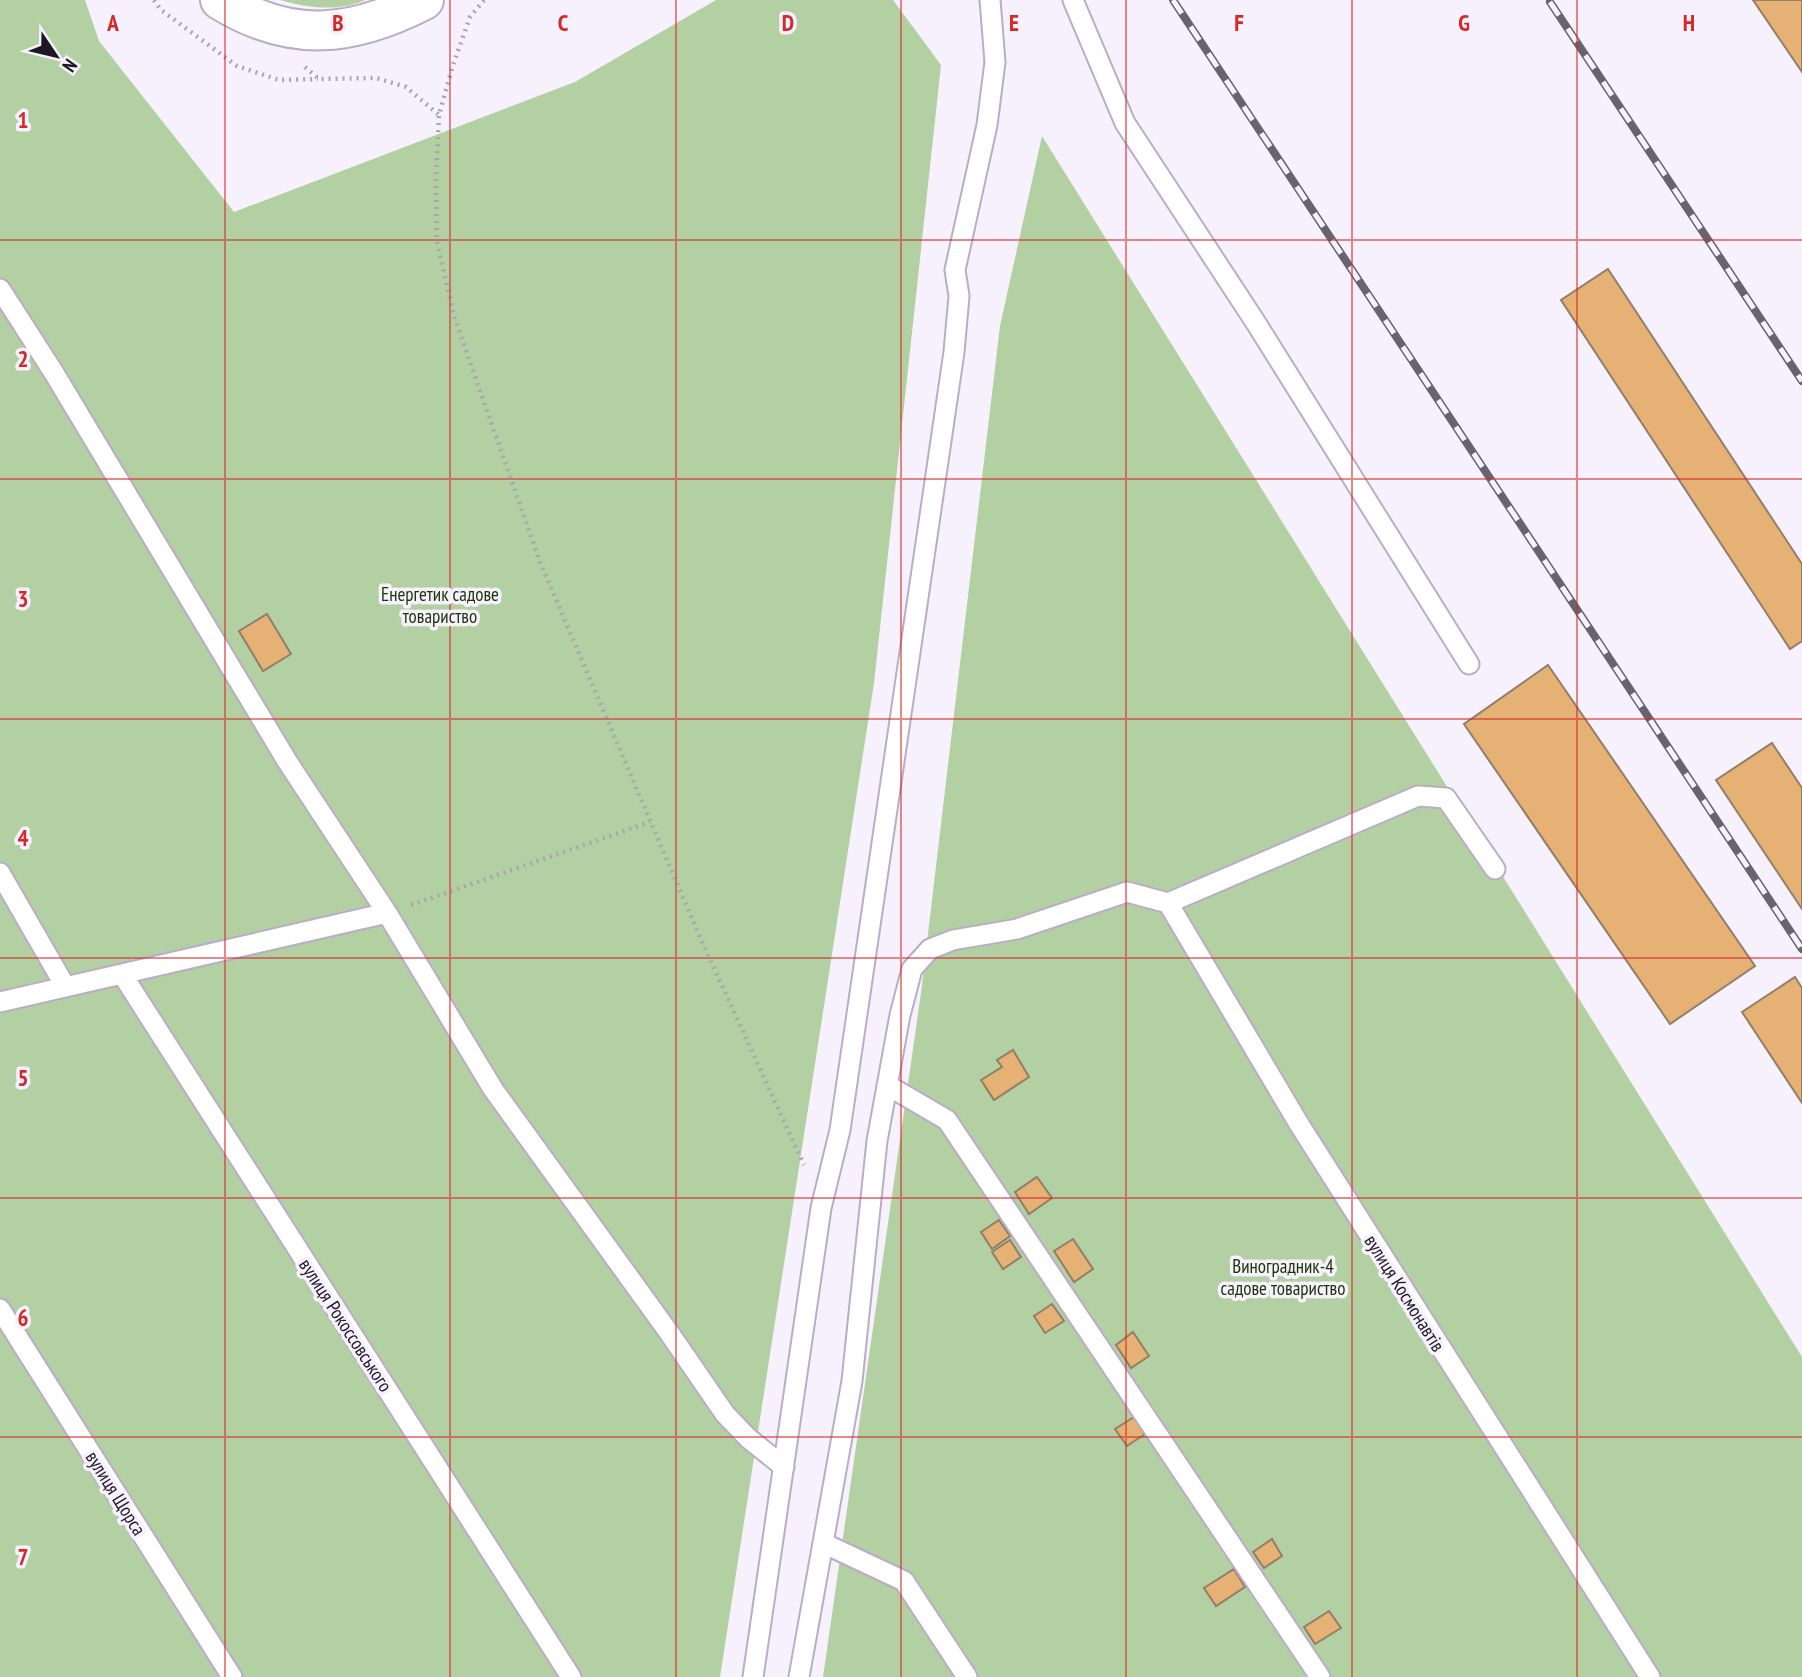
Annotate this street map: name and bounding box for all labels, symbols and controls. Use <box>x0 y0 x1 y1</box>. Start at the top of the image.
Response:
text: A <box>106 8 119 37</box>
text: B <box>332 8 344 37</box>
text: C <box>558 8 569 37</box>
text: D <box>782 8 794 37</box>
text: E <box>1009 8 1019 37</box>
text: F <box>1234 8 1244 37</box>
text: G <box>1458 8 1470 37</box>
text: H <box>1683 8 1695 37</box>
north arrow <box>21 21 91 91</box>
text: N <box>57 55 83 77</box>
text: 1 <box>18 105 29 134</box>
text: 2 <box>18 344 29 373</box>
park label: Енергетик садове товариство <box>381 582 499 628</box>
text: 3 <box>18 584 29 613</box>
text: 4 <box>18 823 29 852</box>
text: 5 <box>18 1063 29 1092</box>
street label: вулиця Космонавтів <box>1359 1230 1451 1356</box>
street label: вулиця Рокоссовського <box>294 1254 398 1396</box>
park label: Виноградник-4 садове товариство <box>1221 1254 1345 1300</box>
text: 6 <box>18 1303 29 1332</box>
street label: вулиця Щорса <box>81 1446 151 1540</box>
text: 7 <box>18 1542 29 1571</box>

